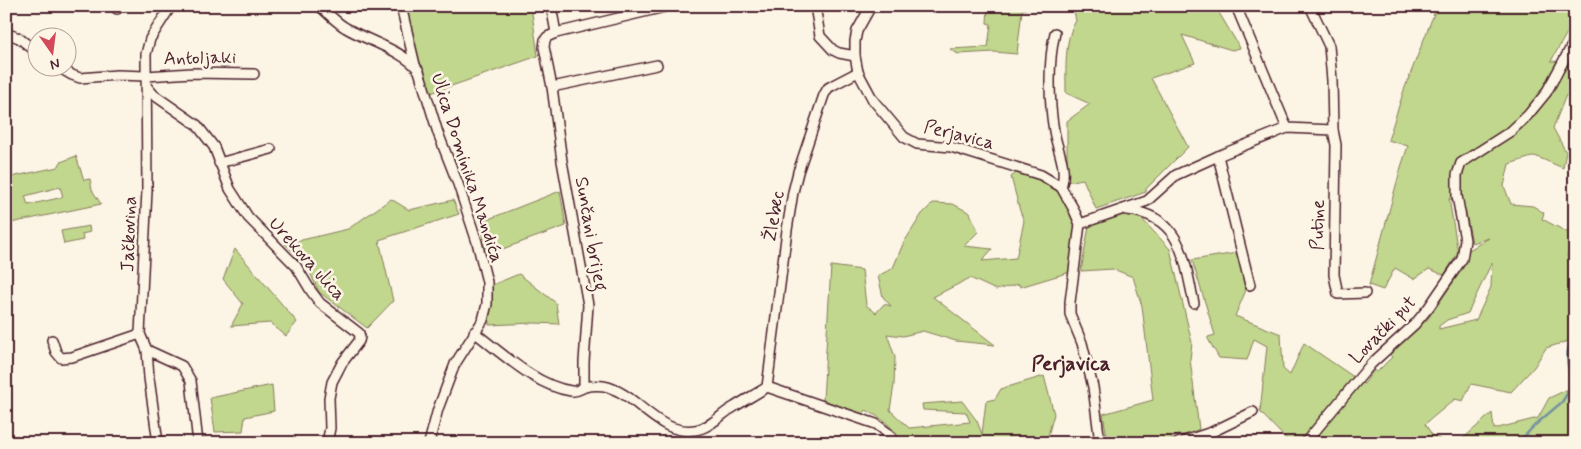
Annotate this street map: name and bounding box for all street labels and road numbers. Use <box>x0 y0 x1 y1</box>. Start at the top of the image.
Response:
street label: Antoljaki <box>164 45 236 71</box>
street label: Ulica Dominika Mandića <box>425 70 509 266</box>
street label: Perjavica <box>921 114 997 157</box>
street label: Sunčani brijeg <box>566 175 613 294</box>
street label: Žlebec <box>757 188 791 243</box>
street label: Jačkovina <box>115 196 143 272</box>
street label: Putine <box>1305 199 1331 251</box>
street label: Urekova ulica <box>263 212 351 306</box>
street label: Lovački put <box>1344 290 1422 370</box>

